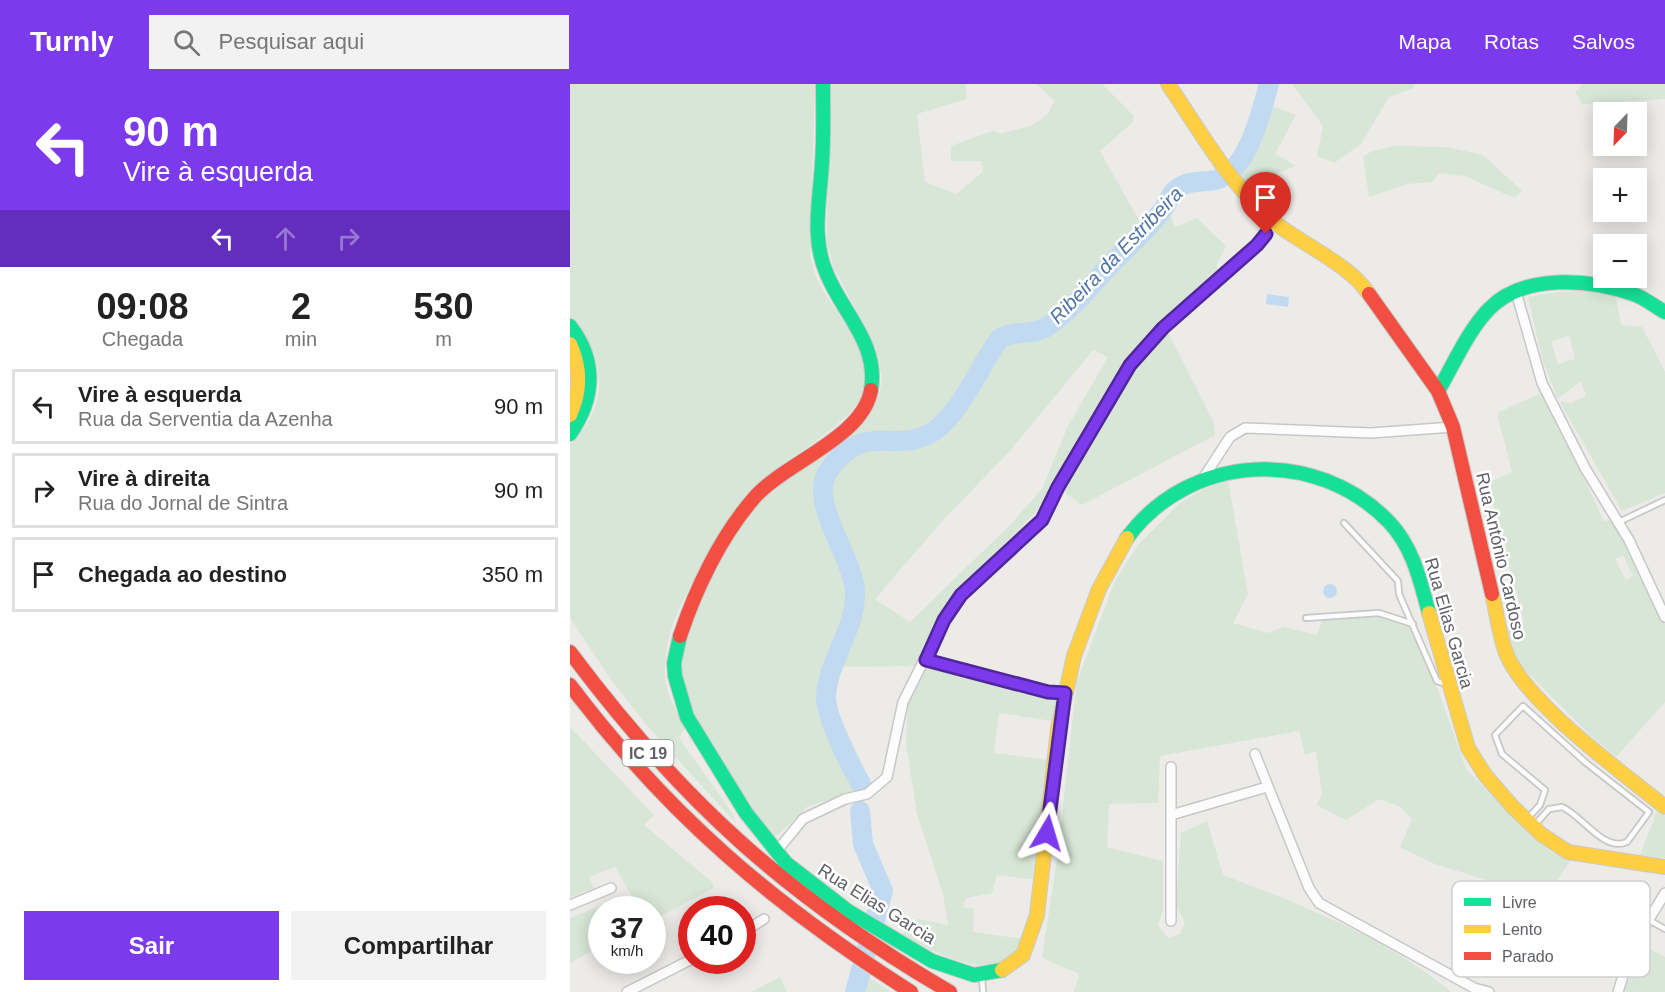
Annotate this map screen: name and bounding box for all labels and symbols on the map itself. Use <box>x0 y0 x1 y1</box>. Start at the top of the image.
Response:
north arrow <box>1593 102 1647 156</box>
pin <box>1240 172 1291 234</box>
water label: Ribeira da Estribeira <box>1045 182 1187 328</box>
street label: Rua António Cardoso <box>1472 470 1530 642</box>
street label: Rua Elias Garcia <box>1421 555 1477 692</box>
road number: IC 19 <box>622 740 674 766</box>
position arrow <box>1015 801 1079 865</box>
street label: Rua Elias Garcia <box>814 860 940 949</box>
legend <box>1452 881 1650 977</box>
text: Livre <box>1502 894 1537 911</box>
speed limit sign: 40 <box>678 896 756 974</box>
text: Lento <box>1502 921 1542 938</box>
text: Parado <box>1502 948 1554 965</box>

